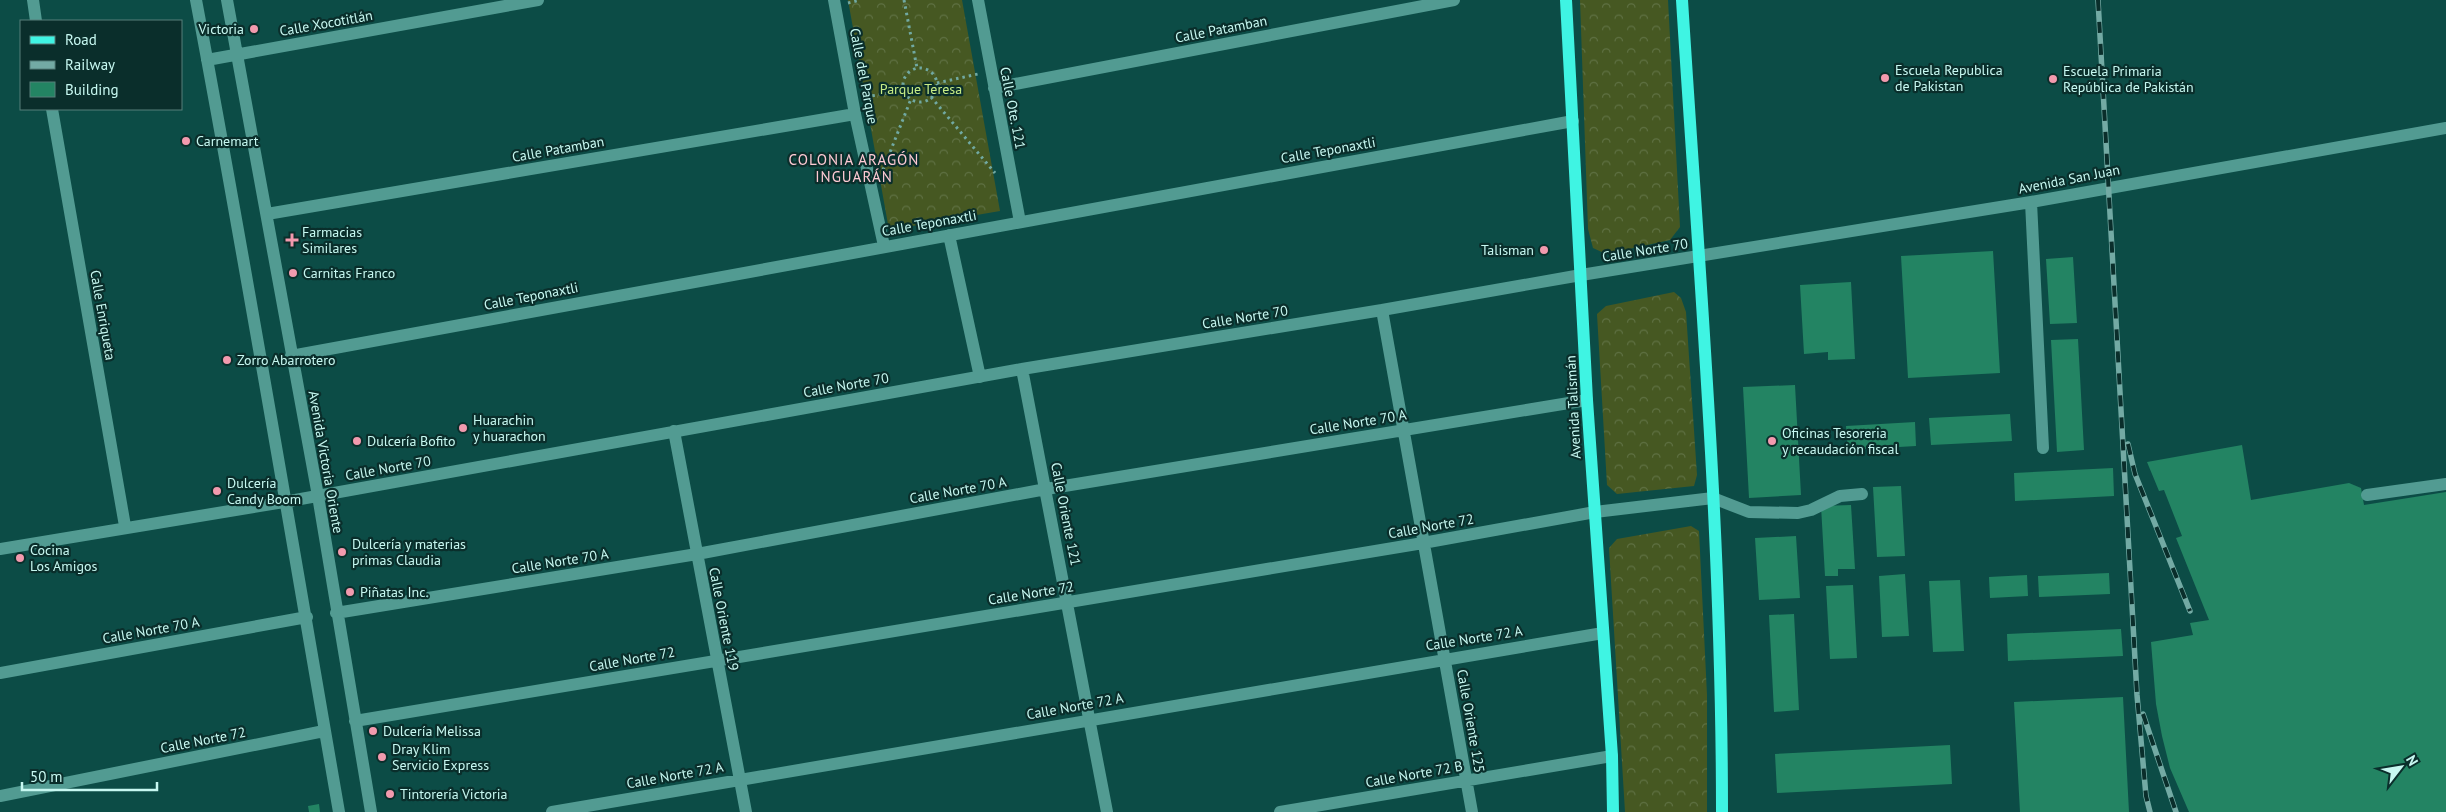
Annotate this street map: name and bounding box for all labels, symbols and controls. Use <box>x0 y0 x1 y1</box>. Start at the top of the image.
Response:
street label: Calle Xocotitlán <box>278 6 374 40</box>
street label: Calle Patamban <box>1174 11 1268 47</box>
legend <box>20 20 182 110</box>
place label: Victoria <box>197 20 244 38</box>
marker: Victoria <box>248 23 260 35</box>
street label: Calle del Parque <box>846 26 882 126</box>
text: Road <box>65 30 97 49</box>
text: Railway <box>65 55 115 74</box>
place label: Escuela Republica de Pakistan <box>1895 61 2003 95</box>
place label: Escuela Primaria República de Pakistán <box>2063 62 2194 96</box>
street label: Calle Ote. 121 <box>996 65 1030 151</box>
marker: Escuela Republica de Pakistan <box>1879 72 1891 84</box>
marker: Escuela Primaria República de Pakistán <box>2047 73 2059 85</box>
text: Building <box>65 80 119 99</box>
park label: Parque Teresa <box>880 80 962 98</box>
place label: Carnemart <box>196 132 259 150</box>
street label: Calle Patamban <box>511 132 605 166</box>
street label: Calle Teponaxtli <box>1279 133 1377 167</box>
marker: Carnemart <box>180 135 192 147</box>
district label: COLONIA ARAGÓN INGUARÁN <box>789 150 919 186</box>
street label: Avenida San Juan <box>2017 160 2121 198</box>
street label: Calle Teponaxtli <box>880 206 978 240</box>
place label: Farmacias Similares <box>302 223 362 257</box>
marker: Farmacias Similares <box>286 234 298 246</box>
street label: Calle Norte 70 <box>1601 234 1690 266</box>
place label: Talisman <box>1481 241 1534 259</box>
marker: Talisman <box>1538 244 1550 256</box>
place label: Carnitas Franco <box>303 264 395 282</box>
marker: Carnitas Franco <box>287 267 299 279</box>
street label: Calle Enriqueta <box>86 268 120 362</box>
street label: Calle Teponaxtli <box>482 278 580 314</box>
street label: Calle Norte 70 <box>1201 301 1290 333</box>
place label: Zorro Abarrotero <box>237 351 335 369</box>
marker: Zorro Abarrotero <box>221 354 233 366</box>
street label: Avenida Talismán <box>1561 355 1585 459</box>
street label: Calle Norte 70 <box>802 369 891 401</box>
street label: Avenida Victoria Oriente <box>305 389 347 535</box>
street label: Calle Norte 70 A <box>1308 405 1409 439</box>
place label: Huarachin y huarachon <box>473 411 546 445</box>
marker: Huarachin y huarachon <box>457 422 469 434</box>
place label: Oficinas Tesoreria y recaudación fiscal <box>1782 424 1899 458</box>
place label: Dulcería Bofito <box>367 432 455 450</box>
marker: Dulcería Bofito <box>351 435 363 447</box>
marker: Oficinas Tesoreria y recaudación fiscal <box>1766 435 1778 447</box>
street label: Calle Norte 70 <box>344 452 433 484</box>
street label: Calle Oriente 121 <box>1047 461 1085 567</box>
street label: Calle Norte 70 A <box>908 472 1009 507</box>
place label: Dulcería Candy Boom <box>227 474 301 508</box>
marker: Dulcería Candy Boom <box>211 485 223 497</box>
street label: Calle Norte 72 <box>1387 510 1475 542</box>
place label: Dulcería y materias primas Claudia <box>352 535 466 569</box>
place label: Cocina Los Amigos <box>30 541 97 575</box>
street label: Calle Norte 70 A <box>510 544 611 578</box>
marker: Dulcería y materias primas Claudia <box>336 546 348 558</box>
marker: Cocina Los Amigos <box>14 552 26 564</box>
street label: Calle Oriente 119 <box>705 566 743 672</box>
street label: Calle Norte 72 <box>987 577 1075 609</box>
place label: Piñatas Inc. <box>360 583 429 601</box>
marker: Piñatas Inc. <box>344 586 356 598</box>
street label: Calle Norte 70 A <box>101 612 202 647</box>
street label: Calle Norte 72 A <box>1424 621 1525 655</box>
street label: Calle Norte 72 <box>588 643 676 675</box>
street label: Calle Oriente 125 <box>1453 668 1489 774</box>
street label: Calle Norte 72 A <box>1025 688 1126 723</box>
place label: Dulcería Melissa <box>383 722 481 740</box>
street label: Calle Norte 72 <box>159 723 247 757</box>
marker: Dulcería Melissa <box>367 725 379 737</box>
place label: Dray Klim Servicio Express <box>392 740 489 774</box>
north arrow <box>2376 742 2426 792</box>
marker: Dray Klim Servicio Express <box>376 751 388 763</box>
text: N <box>2402 752 2422 769</box>
street label: Calle Norte 72 A <box>625 757 726 792</box>
street label: Calle Norte 72 B <box>1364 757 1464 791</box>
scale bar <box>22 760 158 792</box>
text: 50 m <box>30 767 63 786</box>
place label: Tintorería Victoria <box>400 785 508 803</box>
marker: Tintorería Victoria <box>384 788 396 800</box>

